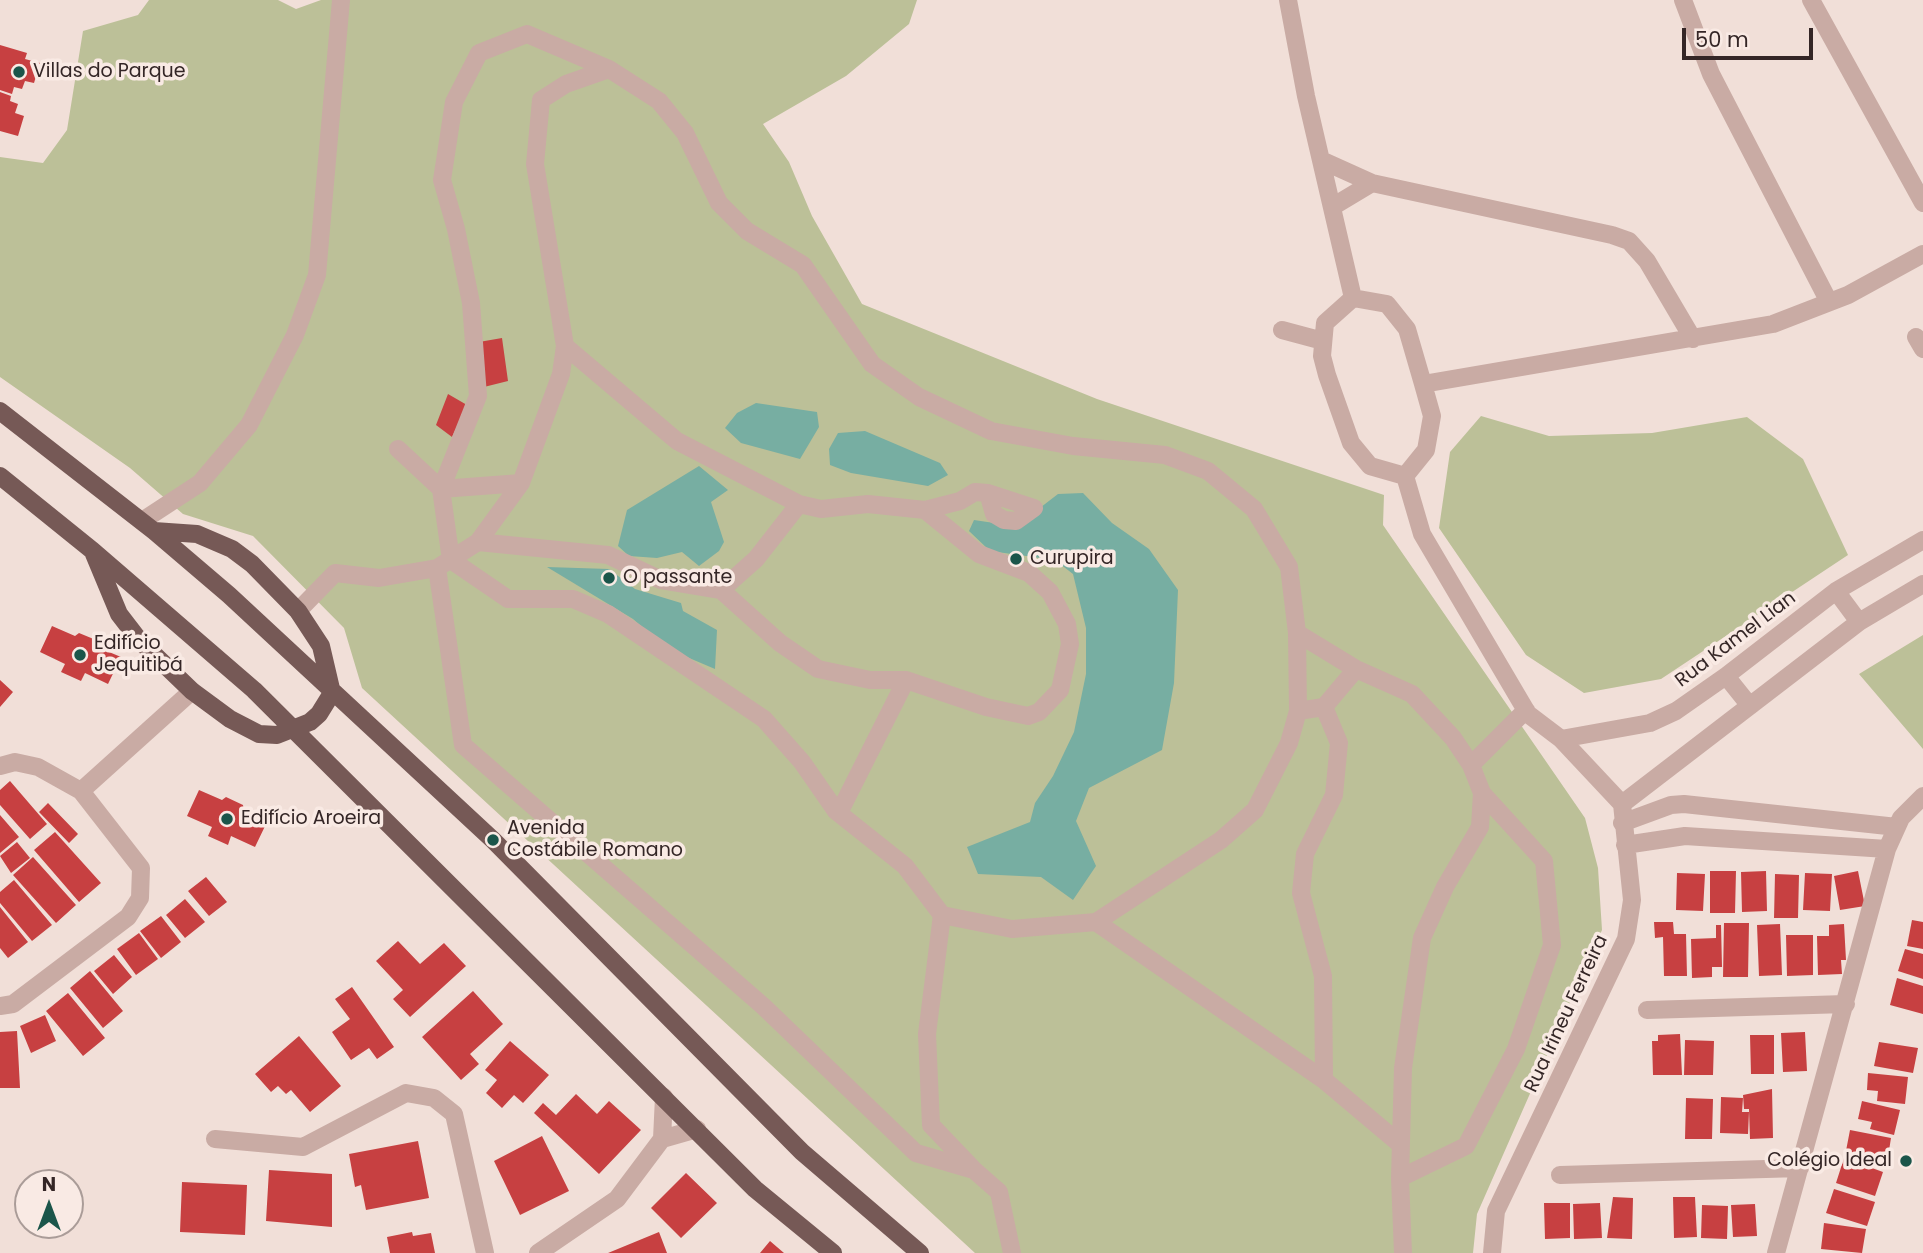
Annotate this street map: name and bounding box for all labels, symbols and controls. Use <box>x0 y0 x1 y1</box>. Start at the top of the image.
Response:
scale bar <box>1685 14 1816 58</box>
text: 50 m <box>1695 25 1749 54</box>
place label: Villas do Parque <box>33 61 185 83</box>
marker: Villas do Parque <box>11 64 27 80</box>
place label: Curupira <box>1030 548 1114 570</box>
marker: Curupira <box>1008 551 1024 567</box>
place label: O passante <box>623 567 732 589</box>
marker: O passante <box>601 570 617 586</box>
street label: Rua Kamel Lian <box>1671 587 1801 693</box>
place label: Edifício Jequitibá <box>94 633 183 677</box>
marker: Edifício Jequitibá <box>72 647 88 663</box>
place label: Edifício Aroeira <box>241 808 381 830</box>
marker: Edifício Aroeira <box>219 811 235 827</box>
place label: Avenida Costábile Romano <box>507 818 683 862</box>
marker: Avenida Costábile Romano <box>485 832 501 848</box>
street label: Rua Irineu Ferreira <box>1521 932 1613 1096</box>
place label: Colégio Ideal <box>1767 1150 1892 1172</box>
marker: Colégio Ideal <box>1898 1153 1914 1169</box>
north arrow <box>14 1169 84 1239</box>
text: N <box>42 1171 56 1198</box>

